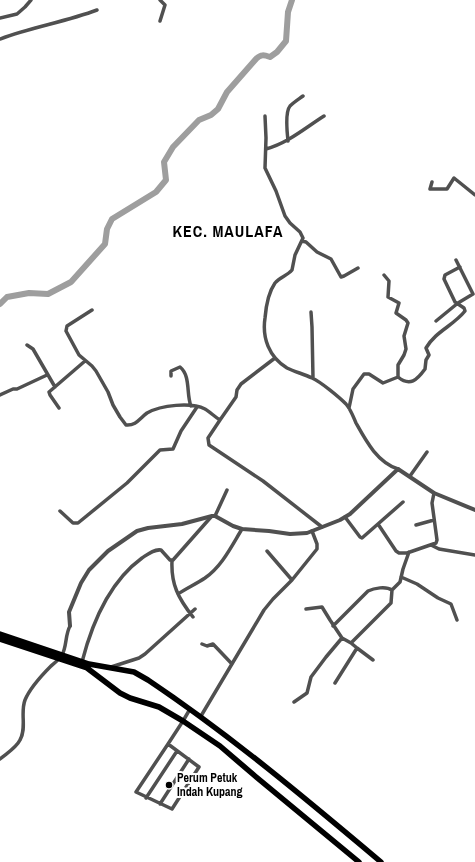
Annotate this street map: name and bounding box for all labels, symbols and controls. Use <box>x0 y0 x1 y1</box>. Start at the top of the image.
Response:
district label: KEC. MAULAFA <box>172 220 284 242</box>
place label: Perum Petuk Indah Kupang <box>177 770 243 800</box>
marker: Perum Petuk Indah Kupang <box>164 780 174 790</box>

